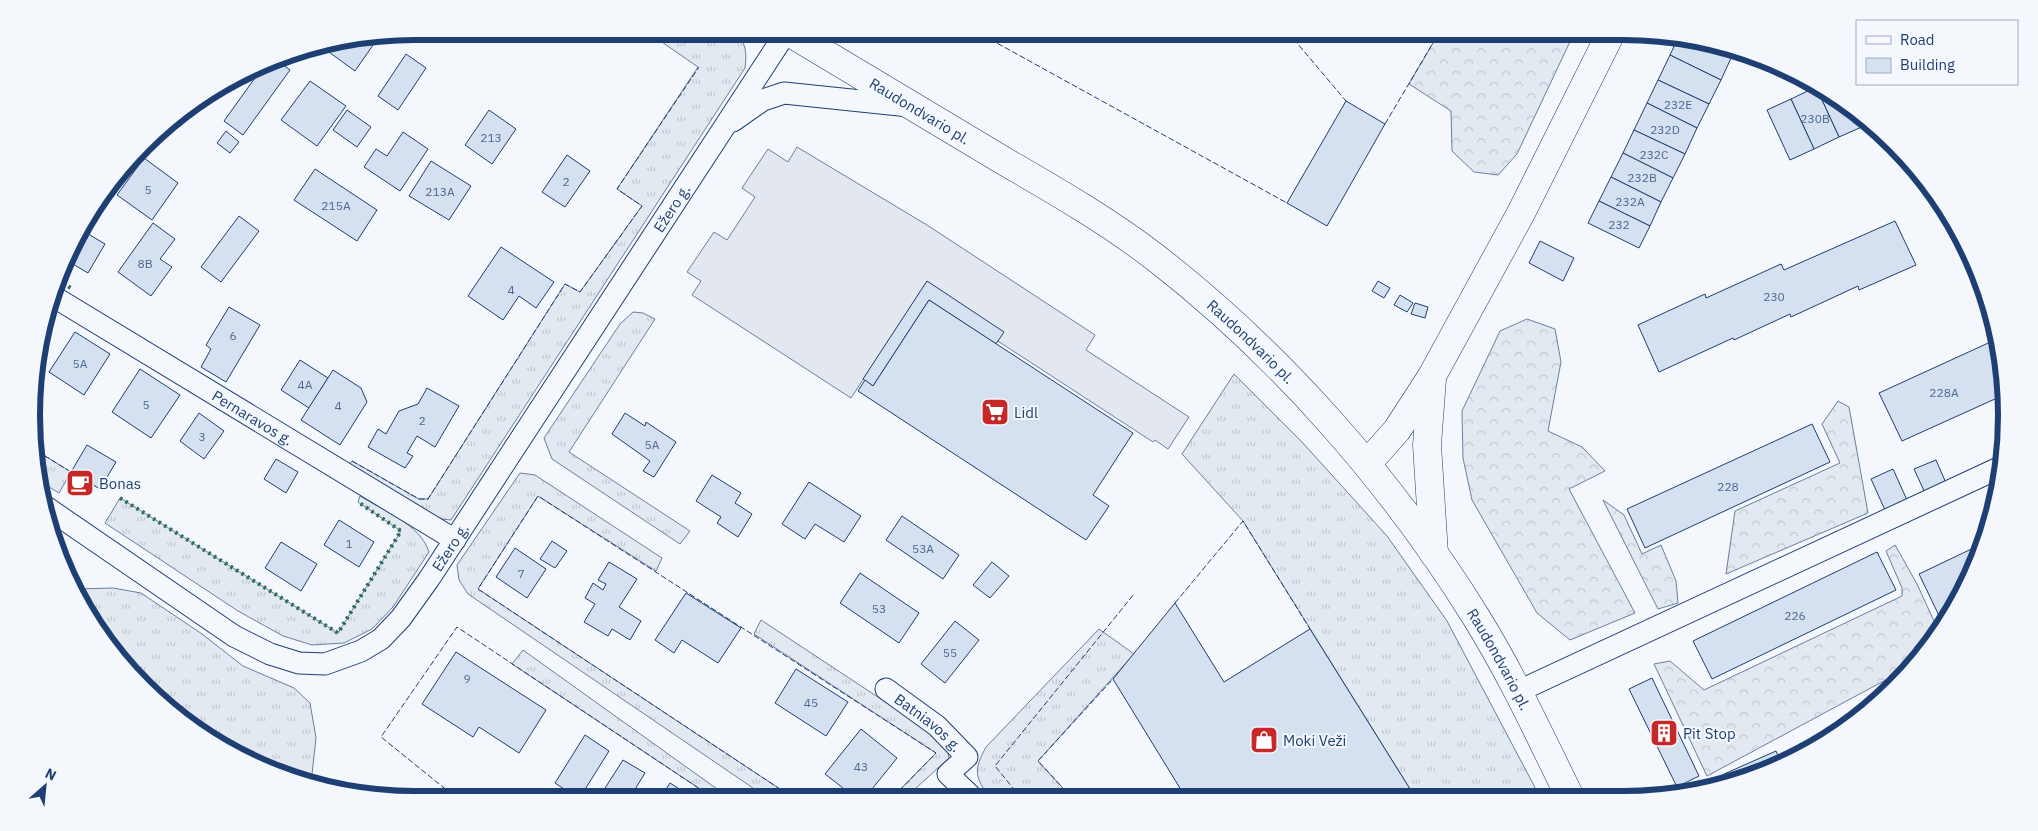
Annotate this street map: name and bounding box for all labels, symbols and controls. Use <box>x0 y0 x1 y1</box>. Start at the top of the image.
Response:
legend <box>1856 20 2018 85</box>
text: Road <box>1900 30 1935 49</box>
text: Building <box>1900 55 1955 74</box>
street label: Raudondvario pl. <box>866 73 974 148</box>
house number: 232E <box>1664 97 1692 112</box>
house number: 230B <box>1800 111 1830 126</box>
house number: 232D <box>1650 122 1680 137</box>
house number: 213 <box>480 130 502 145</box>
house number: 232C <box>1639 147 1669 162</box>
house number: 232B <box>1627 170 1657 185</box>
house number: 2 <box>562 174 570 189</box>
street label: Ežero g. <box>649 180 694 236</box>
house number: 5 <box>144 182 152 197</box>
house number: 213A <box>425 184 455 199</box>
house number: 232A <box>1615 194 1645 209</box>
house number: 215A <box>321 198 351 213</box>
house number: 232 <box>1608 217 1630 232</box>
house number: 8B <box>137 256 153 271</box>
house number: 4 <box>507 282 515 297</box>
house number: 230 <box>1763 289 1785 304</box>
street label: Raudondvario pl. <box>1203 295 1299 387</box>
house number: 6 <box>229 328 237 343</box>
house number: 5A <box>73 356 88 371</box>
house number: 4A <box>298 377 313 392</box>
house number: 228A <box>1929 385 1959 400</box>
street label: Pernaravos g. <box>209 386 297 449</box>
house number: 5 <box>142 397 150 412</box>
supermarket icon: Lidl <box>980 397 1010 427</box>
house number: 4 <box>334 398 342 413</box>
place label: Lidl <box>1014 403 1038 422</box>
house number: 2 <box>418 413 426 428</box>
house number: 3 <box>198 429 206 444</box>
house number: 5A <box>645 437 660 452</box>
cafe icon: Bonas <box>65 468 95 498</box>
place label: Bonas <box>99 474 141 493</box>
house number: 228 <box>1717 479 1739 494</box>
street label: Ežero g. <box>427 520 472 575</box>
house number: 1 <box>345 536 353 551</box>
house number: 53A <box>912 541 934 556</box>
house number: 7 <box>517 566 525 581</box>
house number: 53 <box>872 601 886 616</box>
street label: Raudondvario pl. <box>1463 605 1535 713</box>
house number: 226 <box>1784 608 1806 623</box>
house number: 55 <box>943 645 957 660</box>
house number: 9 <box>463 671 471 686</box>
street label: Batniavos g. <box>891 689 966 756</box>
house number: 45 <box>804 695 818 710</box>
building icon: Pit Stop <box>1649 718 1679 748</box>
place label: Pit Stop <box>1683 724 1736 743</box>
shop icon: Moki Veži <box>1249 725 1279 755</box>
place label: Moki Veži <box>1283 731 1346 750</box>
house number: 43 <box>854 759 868 774</box>
north arrow <box>20 761 70 811</box>
text: N <box>42 764 60 785</box>

